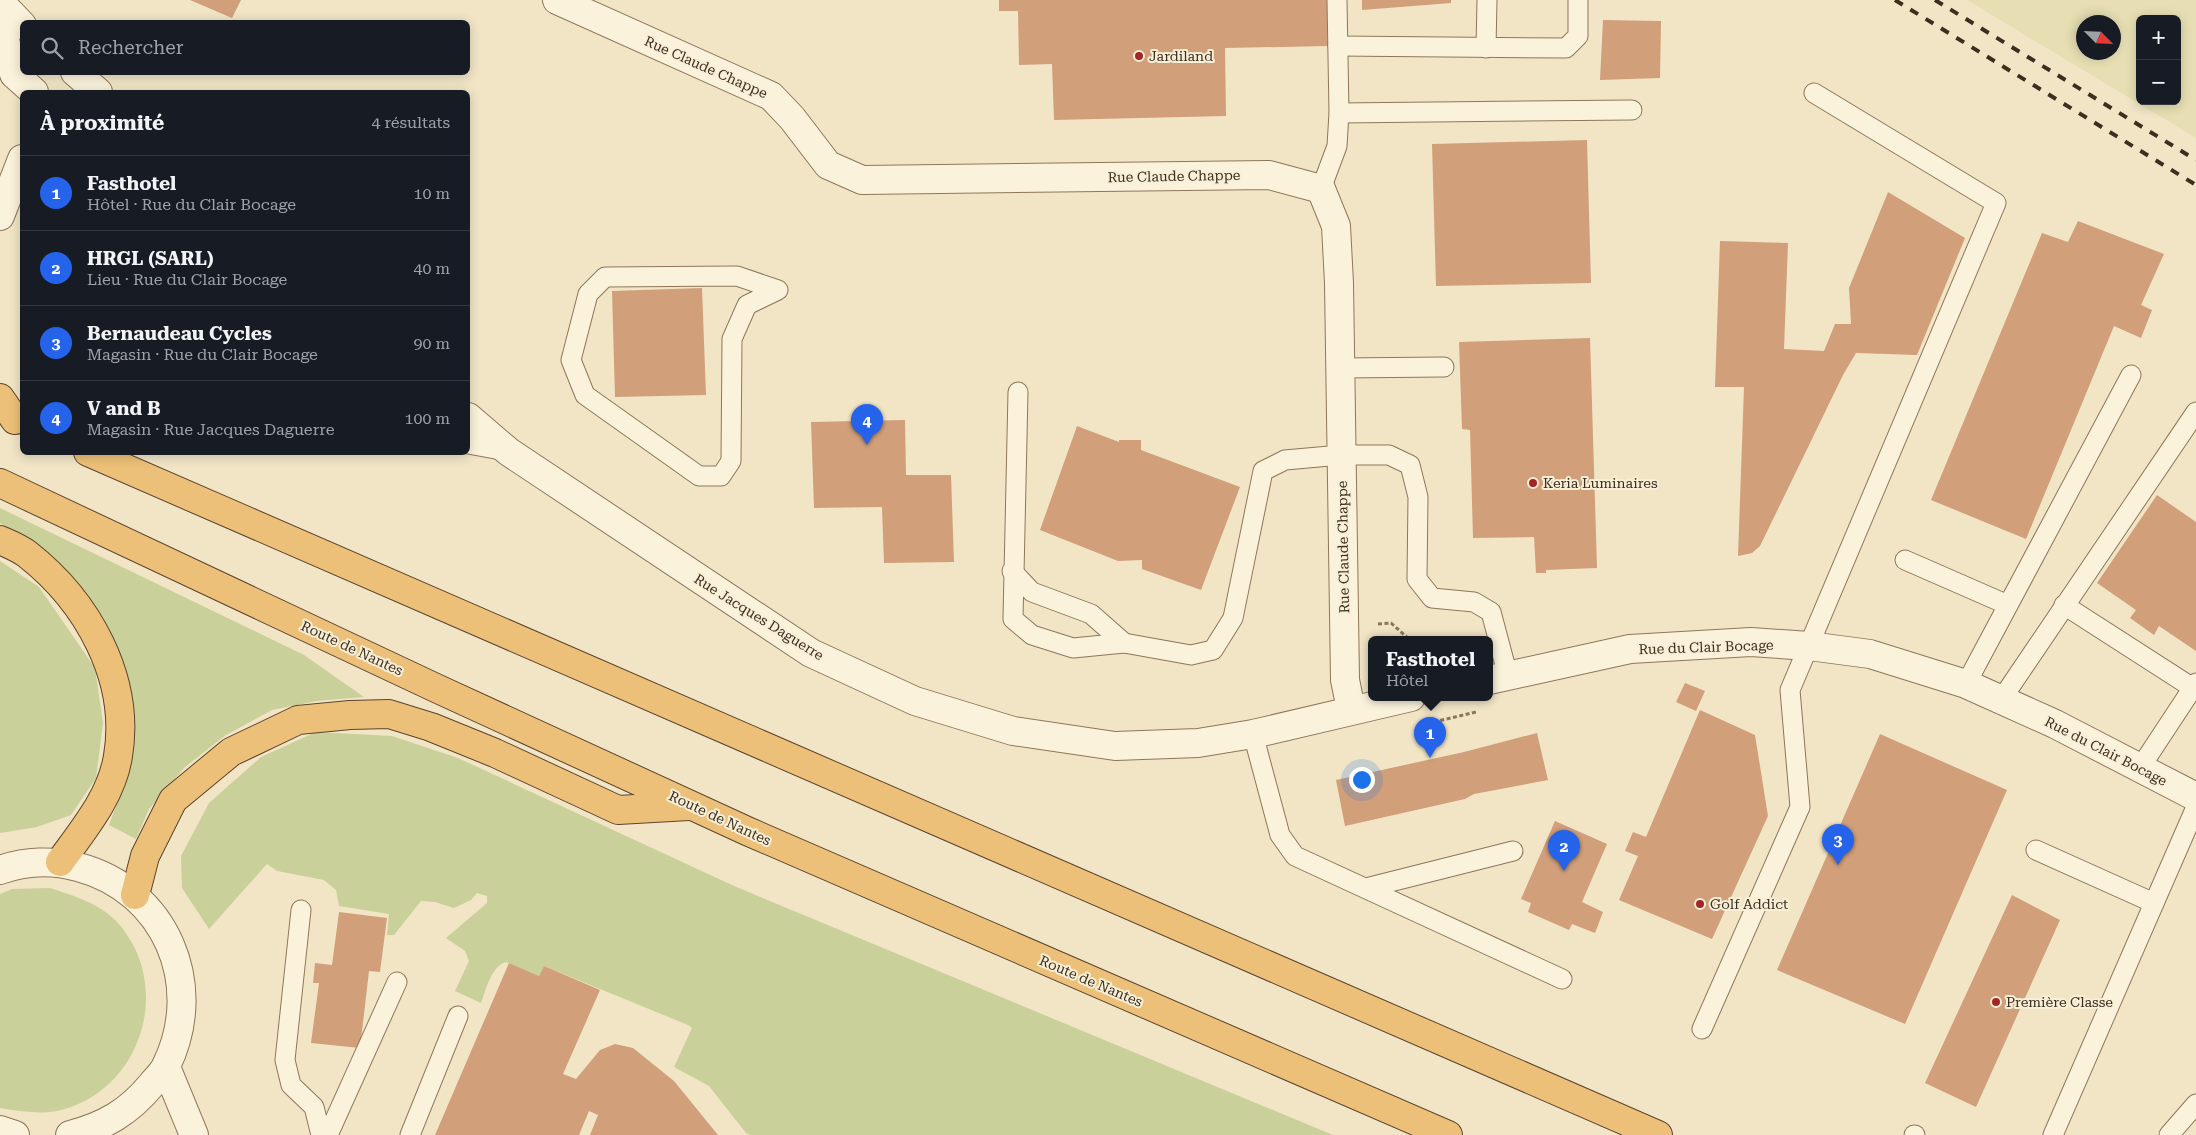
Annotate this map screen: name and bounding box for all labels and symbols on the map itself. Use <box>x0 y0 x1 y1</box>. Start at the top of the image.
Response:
north arrow <box>2076 15 2121 60</box>
street label: Rue Claude Chappe <box>642 33 770 101</box>
place label: Jardiland <box>1149 48 1213 64</box>
marker: Jardiland <box>1133 50 1145 62</box>
street label: Rue Claude Chappe <box>1107 167 1241 185</box>
pin: 4 <box>851 404 883 445</box>
place label: Keria Luminaires <box>1543 475 1658 491</box>
marker: Keria Luminaires <box>1527 477 1539 489</box>
street label: Rue Claude Chappe <box>1334 480 1352 614</box>
street label: Rue Jacques Daguerre <box>691 571 827 664</box>
street label: Route de Nantes <box>299 617 406 679</box>
street label: Rue du Clair Bocage <box>1638 637 1774 657</box>
street label: Rue du Clair Bocage <box>2042 713 2170 789</box>
pin: 1 <box>1414 717 1446 758</box>
your location <box>1349 767 1375 793</box>
street label: Route de Nantes <box>667 787 774 849</box>
pin: 3 <box>1822 824 1854 865</box>
pin: 2 <box>1548 830 1580 871</box>
place label: Golf Addict <box>1710 896 1788 912</box>
marker: Golf Addict <box>1694 898 1706 910</box>
street label: Route de Nantes <box>1037 952 1145 1010</box>
place label: Première Classe <box>2006 994 2113 1010</box>
marker: Première Classe <box>1990 996 2002 1008</box>

